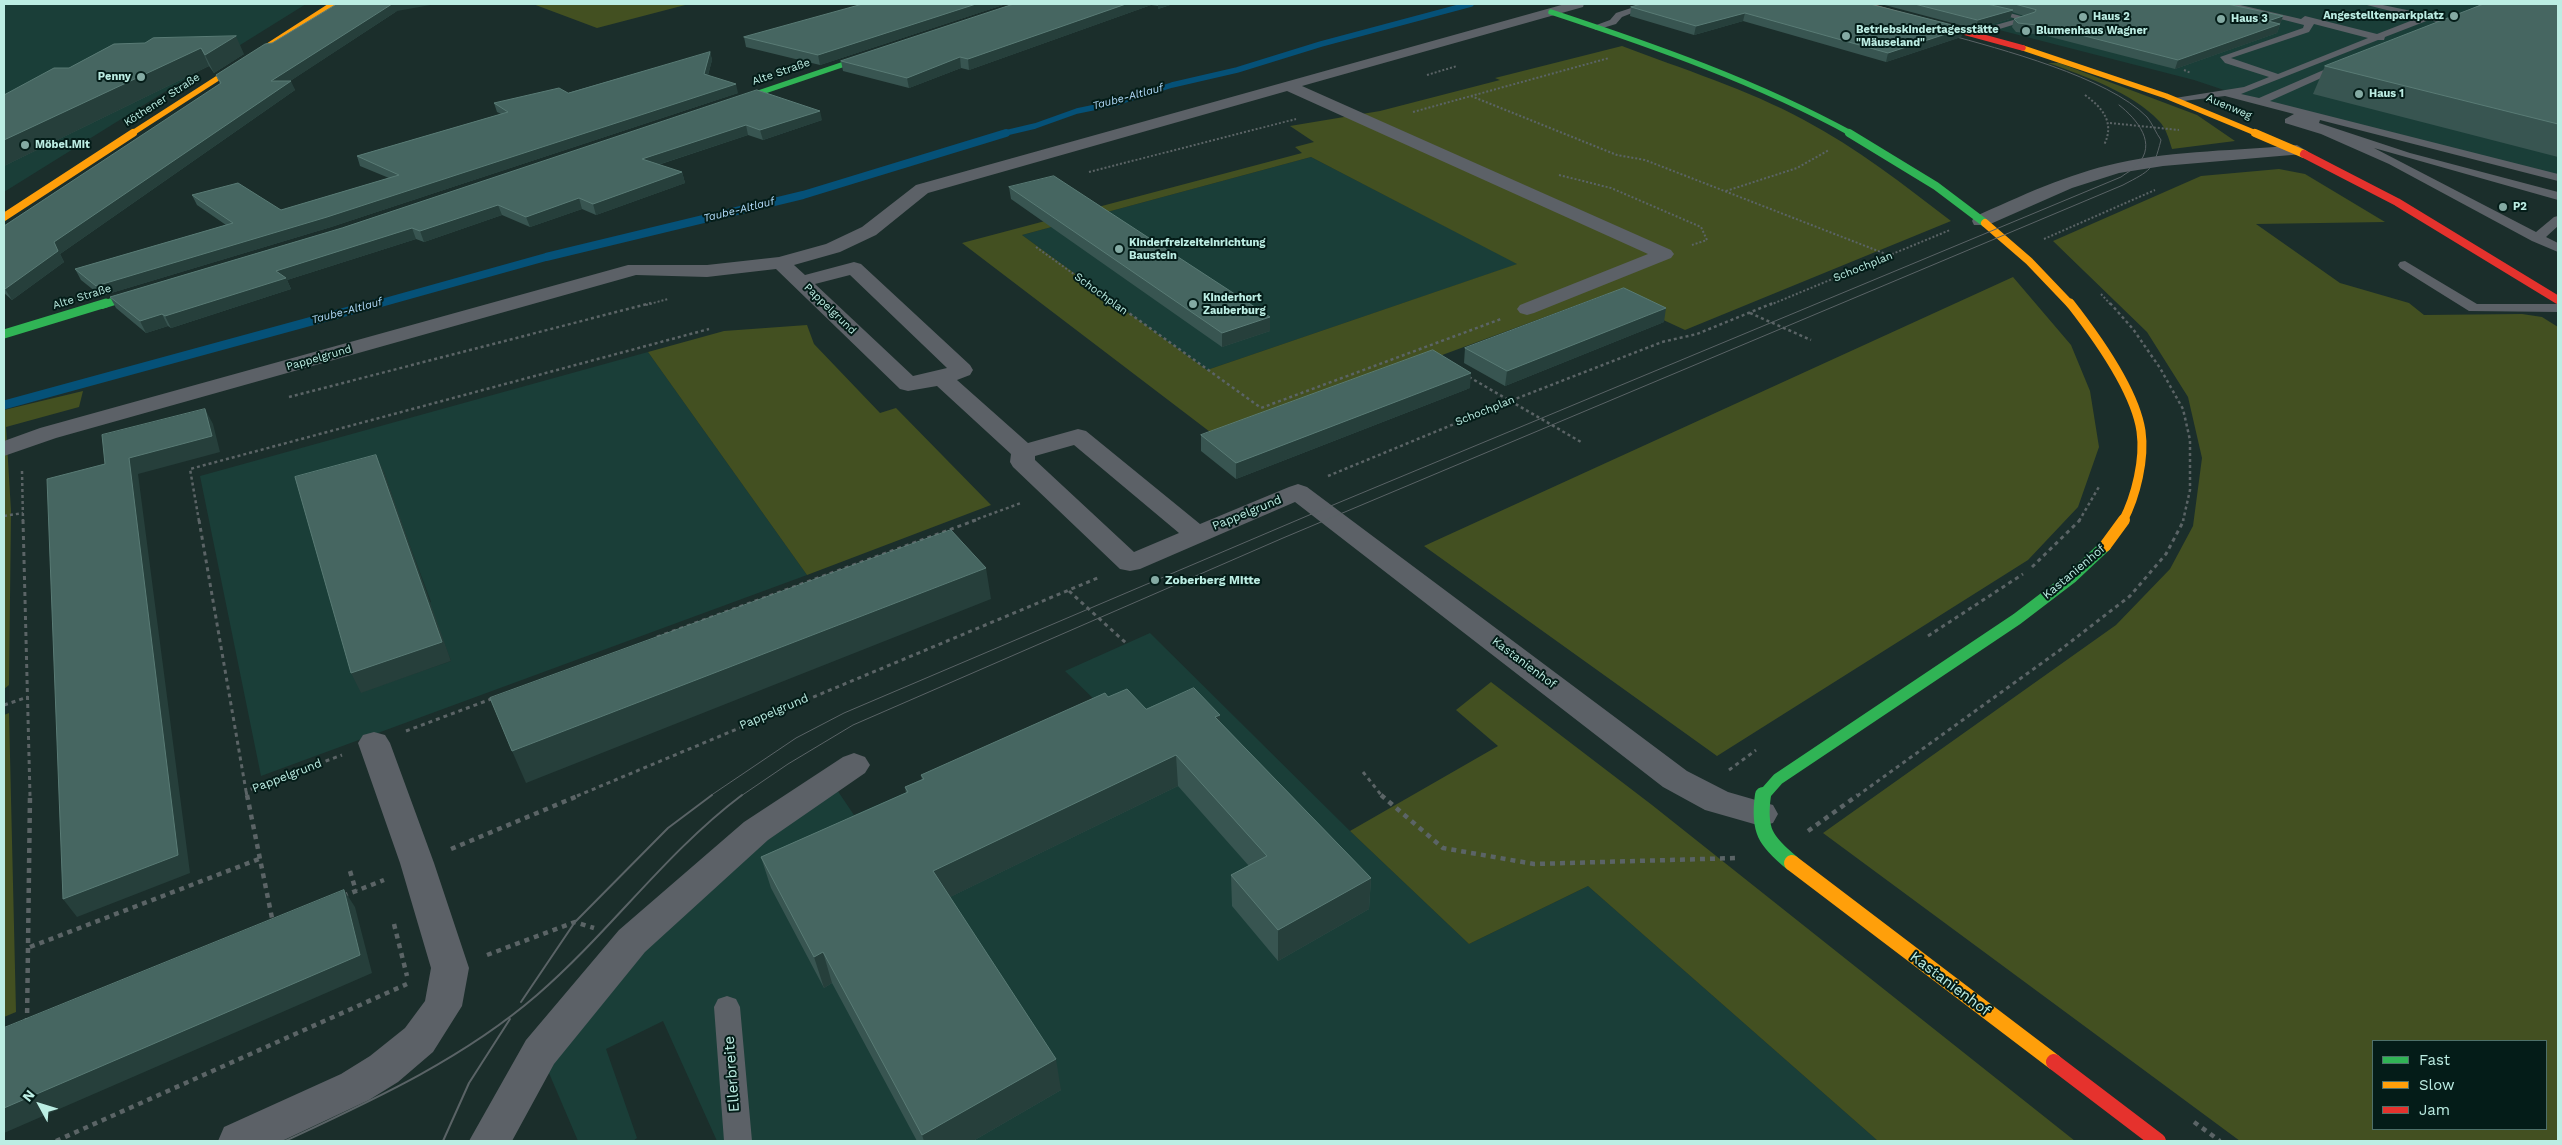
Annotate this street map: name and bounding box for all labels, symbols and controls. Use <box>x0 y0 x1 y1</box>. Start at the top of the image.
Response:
place label: Angestelltenparkplatz <box>2323 9 2444 23</box>
place label: Haus 2 <box>2093 10 2130 24</box>
marker: Angestelltenparkplatz <box>2448 10 2460 22</box>
marker: Haus 2 <box>2077 11 2089 23</box>
place label: Haus 3 <box>2231 12 2268 26</box>
marker: Haus 3 <box>2215 13 2227 25</box>
place label: Betriebskindertagesstätte "Mäuseland" <box>1856 23 1999 49</box>
place label: Blumenhaus Wagner <box>2036 24 2148 38</box>
marker: Blumenhaus Wagner <box>2020 25 2032 37</box>
marker: Betriebskindertagesstätte "Mäuseland" <box>1840 30 1852 42</box>
street label: Alte Straße <box>750 56 812 88</box>
place label: Penny <box>98 70 131 84</box>
street label: Köthener Straße <box>122 71 202 129</box>
marker: Penny <box>135 71 147 83</box>
water label: Taube-Altlauf <box>1091 81 1165 113</box>
place label: Haus 1 <box>2369 87 2404 101</box>
marker: Haus 1 <box>2353 88 2365 100</box>
street label: Auenweg <box>2204 92 2254 122</box>
place label: Möbel.Mit <box>35 138 90 152</box>
marker: Möbel.Mit <box>19 139 31 151</box>
water label: Taube-Altlauf <box>702 195 776 225</box>
place label: P2 <box>2513 200 2527 214</box>
marker: P2 <box>2497 201 2509 213</box>
place label: Kinderfreizeiteinrichtung Baustein <box>1129 236 1266 262</box>
marker: Kinderfreizeiteinrichtung Baustein <box>1113 243 1125 255</box>
street label: Schochplan <box>1831 249 1895 285</box>
street label: Schochplan <box>1072 270 1130 318</box>
street label: Pappelgrund <box>801 281 859 337</box>
street label: Alte Straße <box>51 282 113 312</box>
place label: Kinderhort Zauberburg <box>1203 291 1266 317</box>
water label: Taube-Altlauf <box>310 295 384 327</box>
marker: Kinderhort Zauberburg <box>1187 298 1199 310</box>
street label: Pappelgrund <box>285 342 353 374</box>
street label: Schochplan <box>1453 393 1517 429</box>
street label: Pappelgrund <box>1210 493 1284 533</box>
street label: Kastanienhof <box>2040 542 2108 602</box>
place label: Zoberberg Mitte <box>1165 573 1260 587</box>
marker: Zoberberg Mitte <box>1149 574 1161 586</box>
street label: Kastanienhof <box>1489 634 1559 692</box>
street label: Pappelgrund <box>737 691 811 733</box>
street label: Pappelgrund <box>250 756 324 796</box>
street label: Kastanienhof <box>1906 948 1994 1020</box>
street label: Ellerbreite <box>720 1035 744 1113</box>
legend <box>2372 1040 2547 1130</box>
text: Fast <box>2419 1051 2450 1069</box>
text: Slow <box>2419 1076 2455 1094</box>
north arrow <box>15 1080 65 1130</box>
text: N <box>19 1086 38 1105</box>
text: Jam <box>2419 1101 2450 1119</box>

